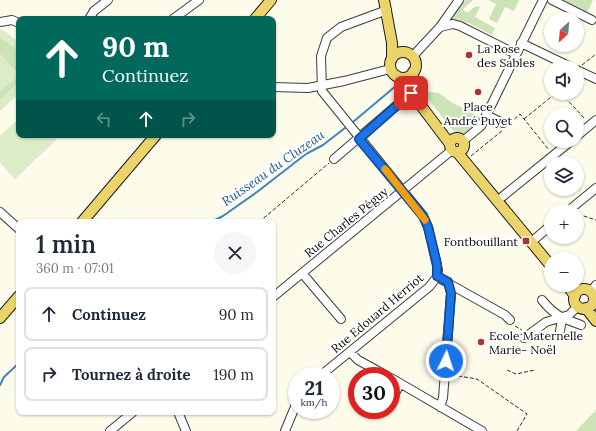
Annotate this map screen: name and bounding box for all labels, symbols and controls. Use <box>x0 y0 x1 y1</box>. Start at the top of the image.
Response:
north arrow <box>544 12 584 52</box>
map controls <box>544 12 584 292</box>
text: 90 m <box>102 29 169 65</box>
icon: ahead <box>36 32 88 84</box>
place label: La Rose des Sables <box>477 41 535 70</box>
marker: La Rose des Sables <box>464 50 474 60</box>
button: sound <box>544 60 584 100</box>
text: Continuez <box>102 64 189 87</box>
pin <box>394 76 428 110</box>
icon: arrive <box>400 82 422 104</box>
marker: Place André Puyet <box>473 87 483 97</box>
place label: Place André Puyet <box>443 99 513 128</box>
icon: left <box>93 108 115 130</box>
icon: ahead <box>135 108 157 130</box>
icon: right <box>177 108 199 130</box>
button: search <box>544 108 584 148</box>
water label: Ruisseau du Cluzeau <box>218 126 328 210</box>
button: layers <box>544 156 584 196</box>
street label: Rue Charles Péguy <box>301 183 391 260</box>
button: + <box>544 204 584 244</box>
text: 1 min <box>36 229 96 260</box>
button: close <box>214 232 256 274</box>
place label: Fontbouillant <box>444 234 518 249</box>
marker: Fontbouillant <box>521 236 531 246</box>
button: − <box>544 252 584 292</box>
text: 360 m · 07:01 <box>36 260 114 277</box>
street label: Rue Edouard Herriot <box>328 270 426 356</box>
icon: ahead <box>38 303 60 325</box>
text: Continuez <box>72 305 146 324</box>
text: 90 m <box>219 305 254 324</box>
place label: Ecole Maternelle Marie- Noël <box>489 328 584 357</box>
marker: Ecole Maternelle Marie- Noël <box>476 337 486 347</box>
position arrow <box>425 340 467 382</box>
icon: right <box>38 363 60 385</box>
text: Tournez à droite <box>72 365 191 384</box>
text: 190 m <box>213 365 254 384</box>
speed limit sign: 30 <box>348 367 400 419</box>
text: 21 <box>305 375 323 400</box>
text: km/h <box>300 396 328 409</box>

